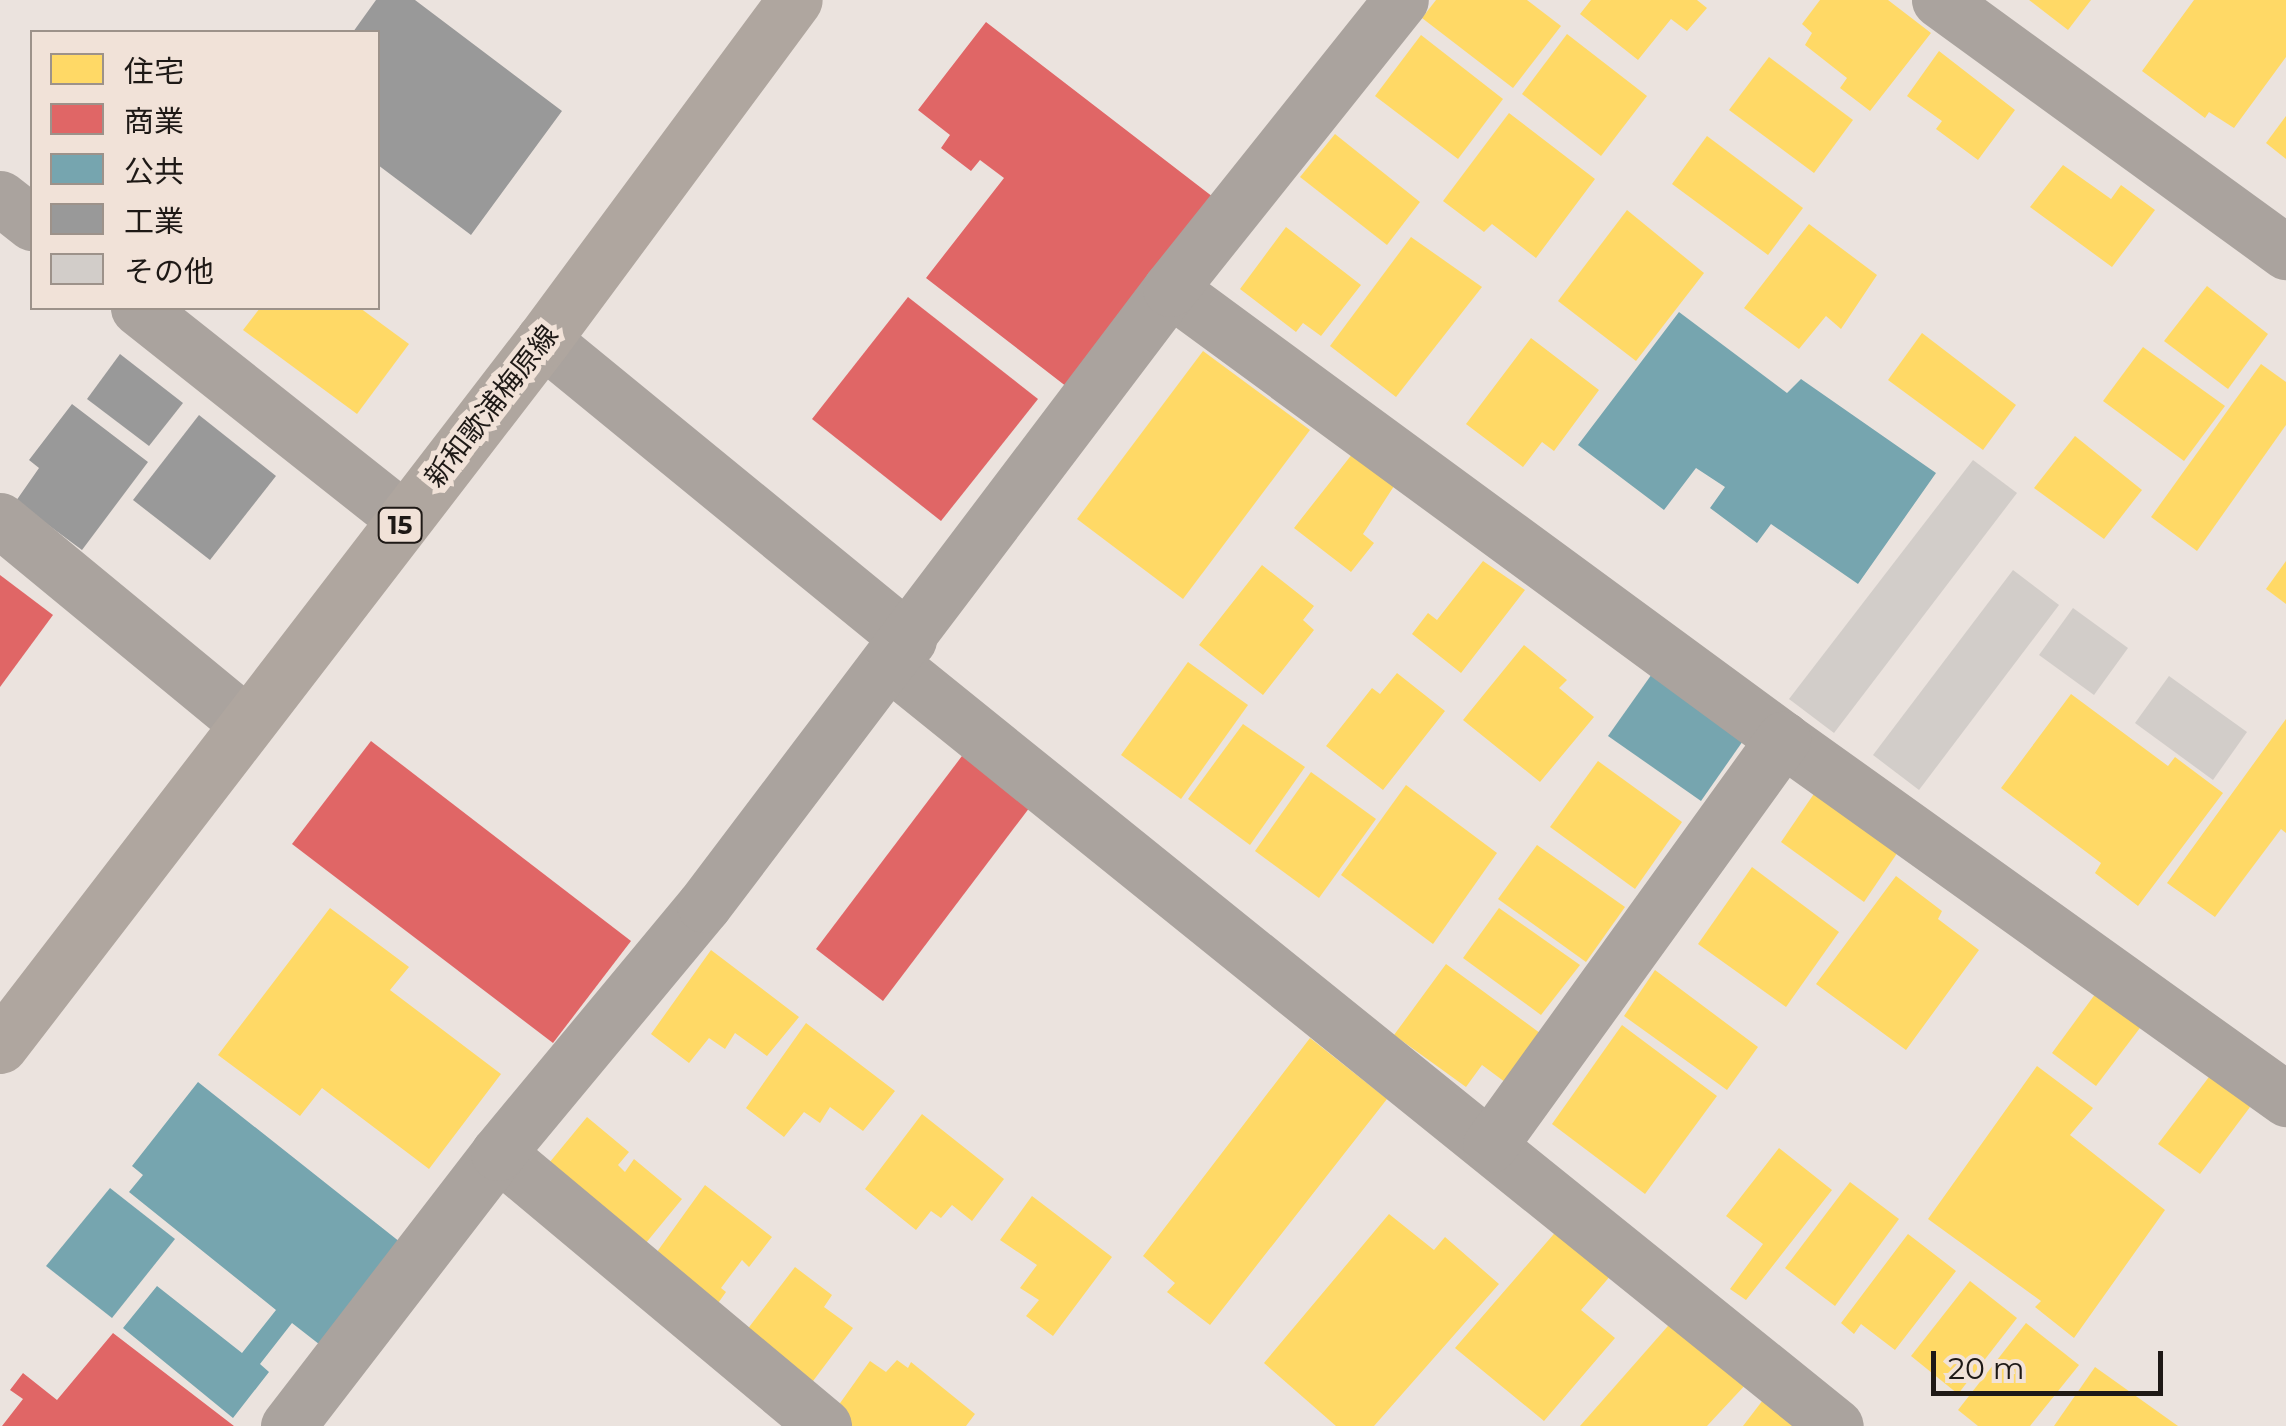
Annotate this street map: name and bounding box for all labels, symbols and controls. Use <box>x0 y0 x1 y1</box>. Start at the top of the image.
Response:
legend <box>30 30 380 310</box>
text: 住宅 <box>124 53 184 90</box>
text: 商業 <box>124 103 184 140</box>
text: 公共 <box>124 153 184 190</box>
text: 工業 <box>124 203 184 240</box>
text: その他 <box>124 253 214 290</box>
street label: 新和歌浦梅原線 <box>417 318 565 494</box>
road number: 15 <box>378 505 422 545</box>
scale bar <box>1936 1331 2168 1393</box>
text: 20 m <box>1948 1350 2025 1387</box>

